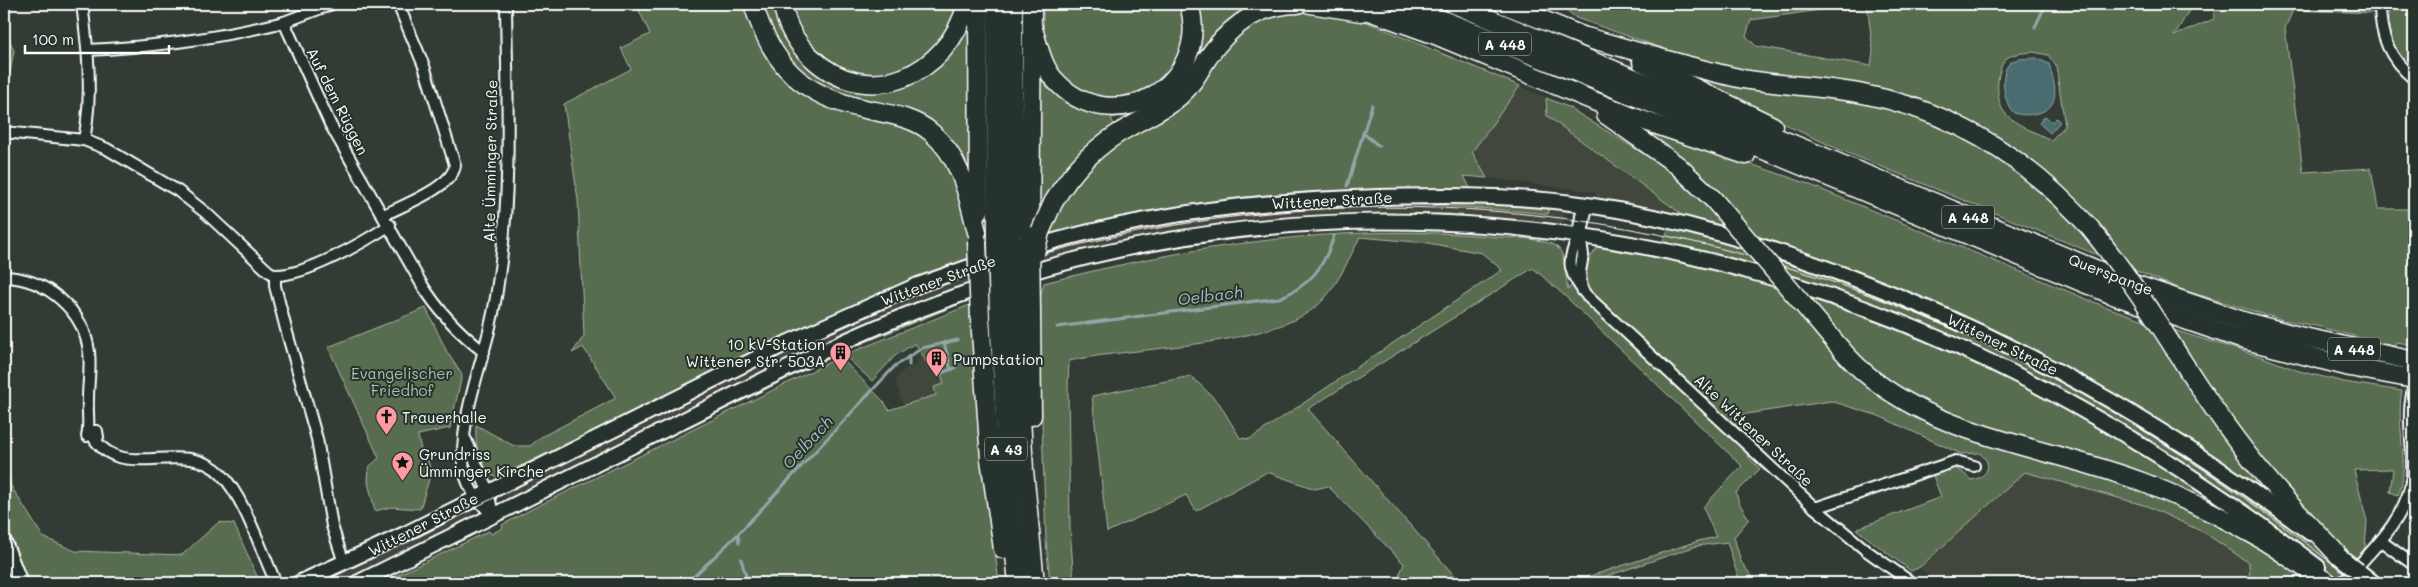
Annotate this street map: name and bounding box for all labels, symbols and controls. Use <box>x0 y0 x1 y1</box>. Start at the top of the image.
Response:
scale bar <box>25 22 169 54</box>
text: 100 m <box>32 29 74 49</box>
road number: A 448 <box>1479 33 1531 56</box>
street label: Auf dem Rüggen <box>302 44 374 158</box>
street label: Alte Ümminger Straße <box>479 79 501 243</box>
street label: Wittener Straße <box>1271 187 1393 213</box>
road number: A 448 <box>1942 206 1994 228</box>
street label: Querspange <box>2066 249 2156 299</box>
street label: Wittener Straße <box>878 250 998 310</box>
water label: Oelbach <box>1176 281 1244 309</box>
street label: Wittener Straße <box>1944 309 2062 379</box>
place label: 10 kV-Station Wittener Str. 503A <box>686 334 825 371</box>
road number: A 448 <box>2328 338 2380 360</box>
building icon: 10 kV-Station Wittener Str. 503A <box>829 341 853 372</box>
building icon: Pumpstation <box>925 347 949 378</box>
place label: Pumpstation <box>953 349 1043 369</box>
park label: Evangelischer Friedhof <box>351 363 453 400</box>
street label: Alte Wittener Straße <box>1690 370 1818 490</box>
church icon: Trauerhalle <box>374 405 398 436</box>
place label: Trauerhalle <box>402 407 487 427</box>
water label: Oelbach <box>777 411 837 473</box>
road number: A 43 <box>985 438 1027 460</box>
place label: Grundriss Ümminger Kirche <box>419 444 544 481</box>
place icon: Grundriss Ümminger Kirche <box>391 451 415 482</box>
street label: Wittener Straße <box>365 488 481 560</box>

